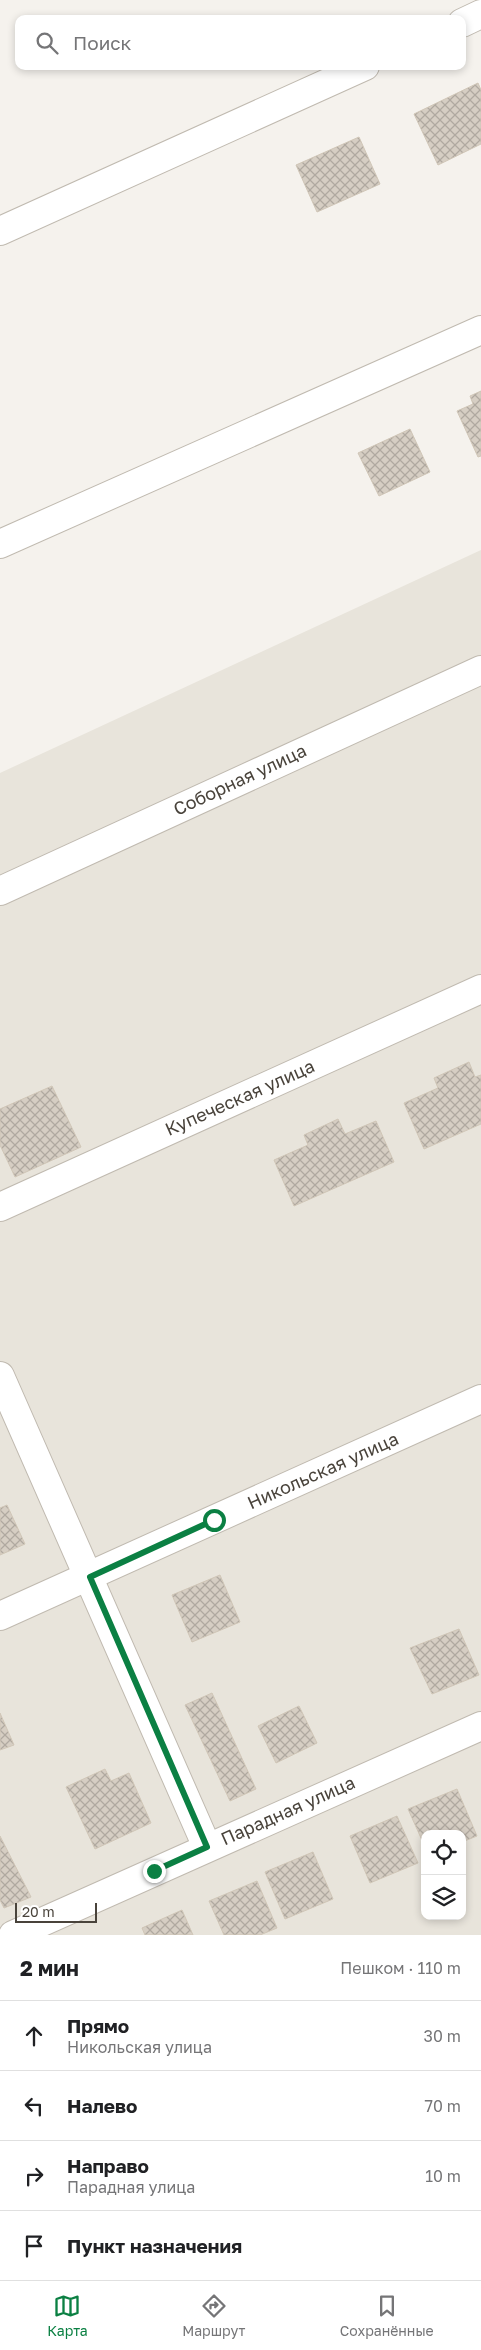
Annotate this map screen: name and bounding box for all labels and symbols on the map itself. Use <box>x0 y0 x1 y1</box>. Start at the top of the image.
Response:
street label: Соборная улица <box>170 739 310 820</box>
street label: Купеческая улица <box>161 1054 318 1140</box>
street label: Никольская улица <box>244 1427 402 1513</box>
route start <box>203 1509 226 1532</box>
street label: Парадная улица <box>217 1771 358 1850</box>
route end <box>143 1860 166 1883</box>
scale bar <box>15 1900 98 1923</box>

